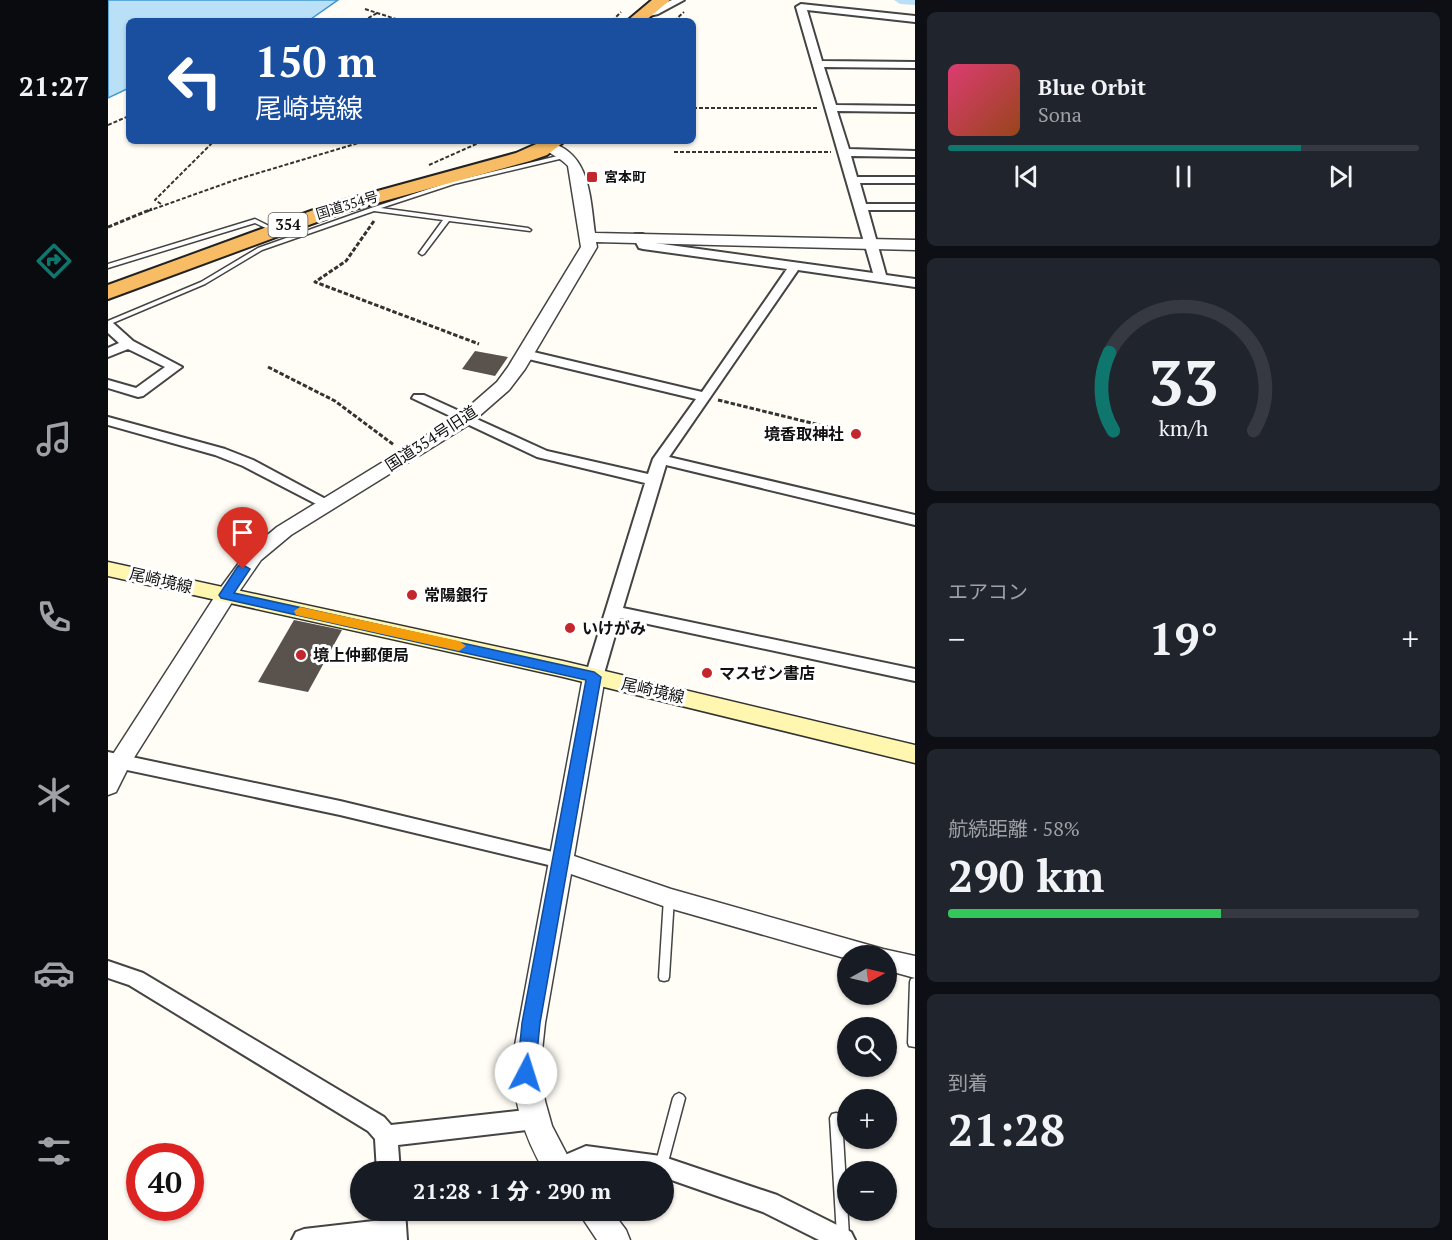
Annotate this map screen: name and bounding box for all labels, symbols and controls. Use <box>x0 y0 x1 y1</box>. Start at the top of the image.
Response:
text: 150 m <box>255 33 376 89</box>
icon: left <box>156 42 234 120</box>
text: 21:27 <box>19 68 89 104</box>
text: Blue Orbit <box>1038 72 1146 101</box>
text: 尾崎境線 <box>255 90 363 126</box>
text: Sona <box>1038 101 1082 128</box>
icon: previous <box>1010 160 1043 193</box>
icon: pause <box>1167 160 1200 193</box>
icon: next <box>1324 160 1357 193</box>
place label: 宮本町 <box>604 167 646 186</box>
marker: 宮本町 <box>585 170 599 184</box>
street label: 国道354号 <box>313 186 380 223</box>
road number: 354 <box>268 213 308 237</box>
icon: directions <box>33 240 75 282</box>
text: 33 <box>1148 341 1219 424</box>
street label: 国道354号旧道 <box>381 400 481 476</box>
text: km/h <box>1159 415 1209 443</box>
icon: music <box>33 418 75 460</box>
place label: 境香取神社 <box>764 423 844 445</box>
marker: 境香取神社 <box>849 427 863 441</box>
pin <box>217 507 268 569</box>
icon: arrive <box>226 516 259 549</box>
street label: 尾崎境線 <box>127 562 195 598</box>
text: エアコン <box>948 578 1028 605</box>
place label: 常陽銀行 <box>424 584 488 606</box>
marker: 常陽銀行 <box>405 588 419 602</box>
icon: phone <box>33 596 75 638</box>
text: 19° <box>1149 608 1218 668</box>
place label: いけがみ <box>582 617 646 639</box>
text: − <box>948 617 966 660</box>
text: + <box>1401 617 1419 660</box>
marker: いけがみ <box>563 621 577 635</box>
place label: 境上仲郵便局 <box>313 644 409 666</box>
marker: 境上仲郵便局 <box>294 648 308 662</box>
place label: マスゼン書店 <box>719 662 815 684</box>
marker: マスゼン書店 <box>700 666 714 680</box>
street label: 尾崎境線 <box>619 672 687 708</box>
icon: climate <box>33 774 75 816</box>
text: 航続距離 · 58% <box>948 815 1080 842</box>
text: 290 km <box>948 845 1104 905</box>
north arrow <box>837 945 897 1005</box>
map controls <box>837 945 897 1221</box>
icon: car <box>33 952 75 994</box>
button: search <box>837 1017 897 1077</box>
position arrow <box>494 1041 558 1105</box>
text: 到着 <box>948 1069 988 1096</box>
button: + <box>837 1089 897 1149</box>
text: 21:28 <box>948 1099 1065 1159</box>
icon: filters <box>33 1130 75 1172</box>
speed limit sign: 40 <box>126 1143 204 1221</box>
button: − <box>837 1161 897 1221</box>
text: 21:28 · 1 分 · 290 m <box>413 1176 611 1205</box>

